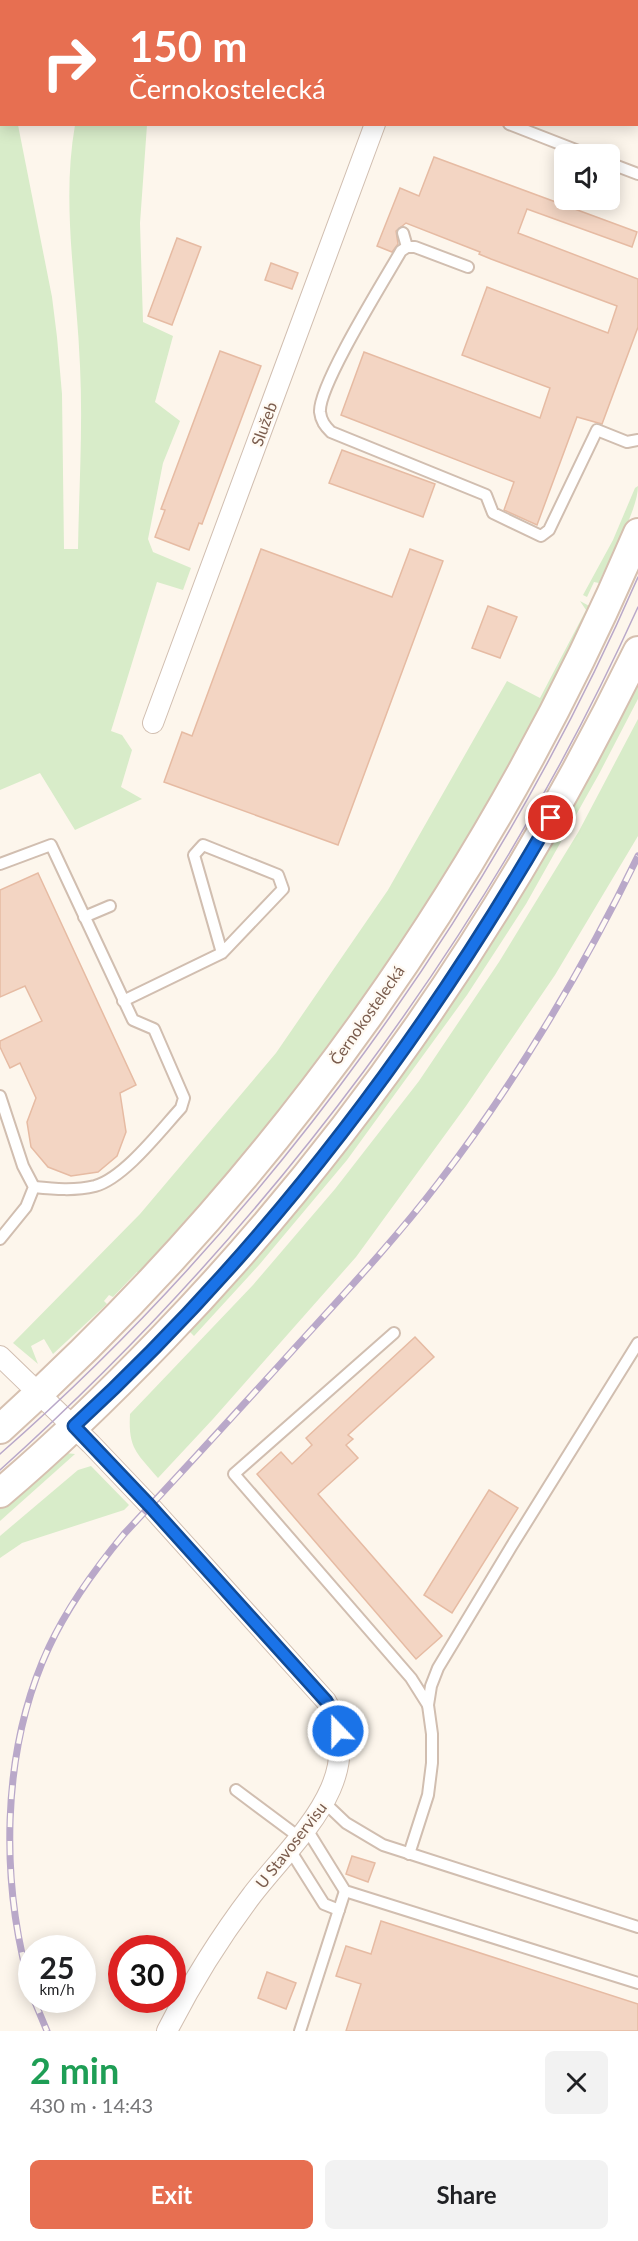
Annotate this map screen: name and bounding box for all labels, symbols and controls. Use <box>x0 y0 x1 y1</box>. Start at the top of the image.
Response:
text: 150 m <box>129 21 247 71</box>
icon: right <box>30 24 108 102</box>
text: Černokostelecká <box>129 72 326 105</box>
map controls <box>554 144 620 210</box>
button: sound <box>554 144 620 210</box>
street label: Služeb <box>247 399 280 449</box>
pin <box>525 792 576 843</box>
icon: arrive <box>534 801 567 834</box>
street label: Černokostelecká <box>325 962 408 1068</box>
position arrow <box>306 1699 370 1763</box>
street label: U Stavoservisu <box>251 1798 330 1891</box>
speed limit sign: 30 <box>108 1935 186 2013</box>
text: 25 <box>40 1949 74 1985</box>
text: km/h <box>39 1980 75 1998</box>
text: 2 min <box>30 2048 119 2092</box>
button: close <box>545 2051 608 2114</box>
text: 430 m · 14:43 <box>30 2093 153 2117</box>
button: Exit <box>30 2160 313 2229</box>
button: Share <box>325 2160 608 2229</box>

